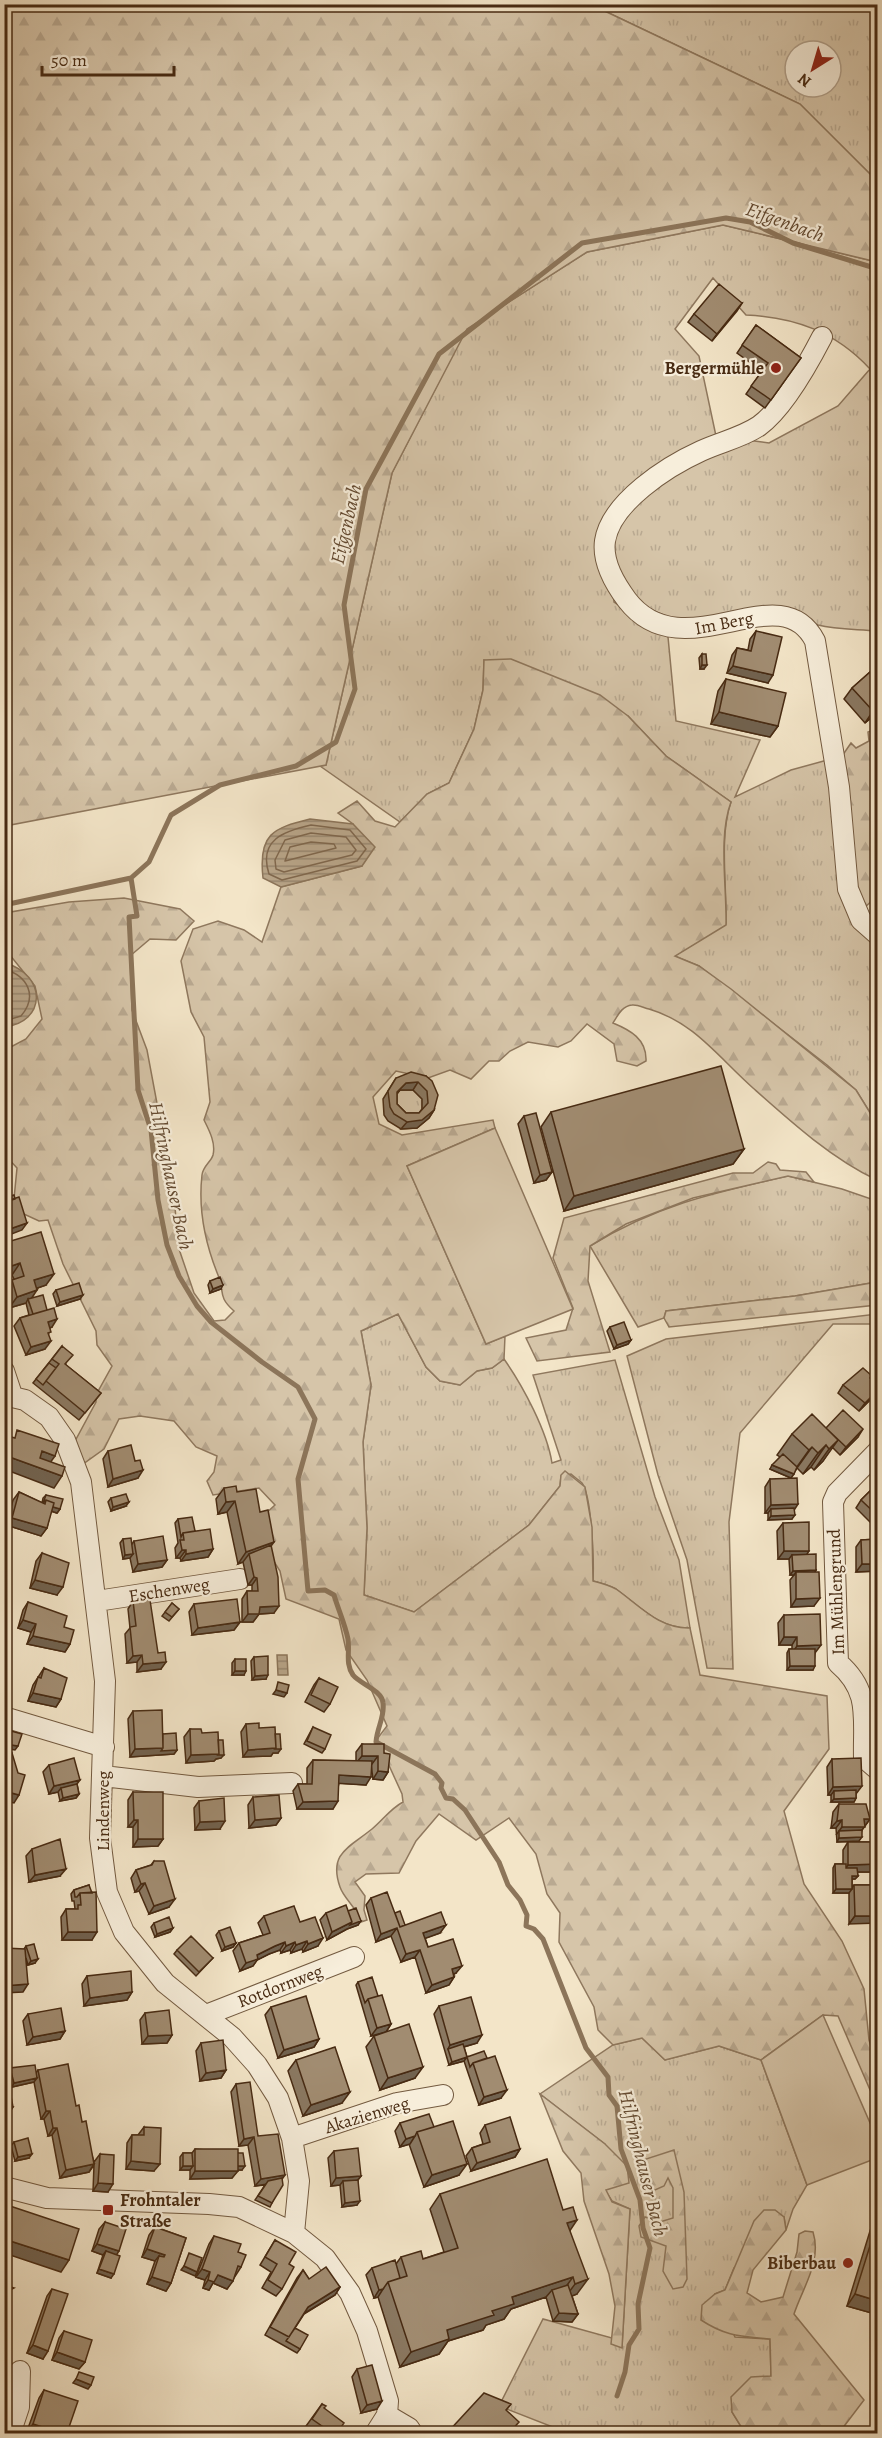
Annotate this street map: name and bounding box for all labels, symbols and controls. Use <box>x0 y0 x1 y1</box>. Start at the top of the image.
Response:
scale bar <box>42 39 174 77</box>
north arrow <box>783 39 843 99</box>
text: 50 m <box>51 48 87 72</box>
text: N <box>793 68 816 92</box>
water label: Eifgenbach <box>742 195 828 249</box>
place label: Bergermühle <box>665 356 764 380</box>
marker: Bergermühle <box>769 361 783 375</box>
water label: Eifgenbach <box>324 481 368 567</box>
street label: Im Berg <box>693 606 755 640</box>
water label: Hilfringhauser Bach <box>142 1099 200 1253</box>
street label: Im Mühlengrund <box>822 1528 850 1656</box>
street label: Eschenweg <box>127 1572 211 1608</box>
street label: Lindenweg <box>91 1771 115 1851</box>
street label: Rotdornweg <box>234 1959 326 2013</box>
water label: Hilfringhauser Bach <box>612 2087 674 2239</box>
street label: Akazienweg <box>321 2091 412 2140</box>
place label: Frohntaler Straße <box>120 2188 201 2233</box>
marker: Frohntaler Straße <box>101 2203 115 2217</box>
place label: Biberbau <box>767 2251 836 2275</box>
marker: Biberbau <box>841 2256 855 2270</box>

